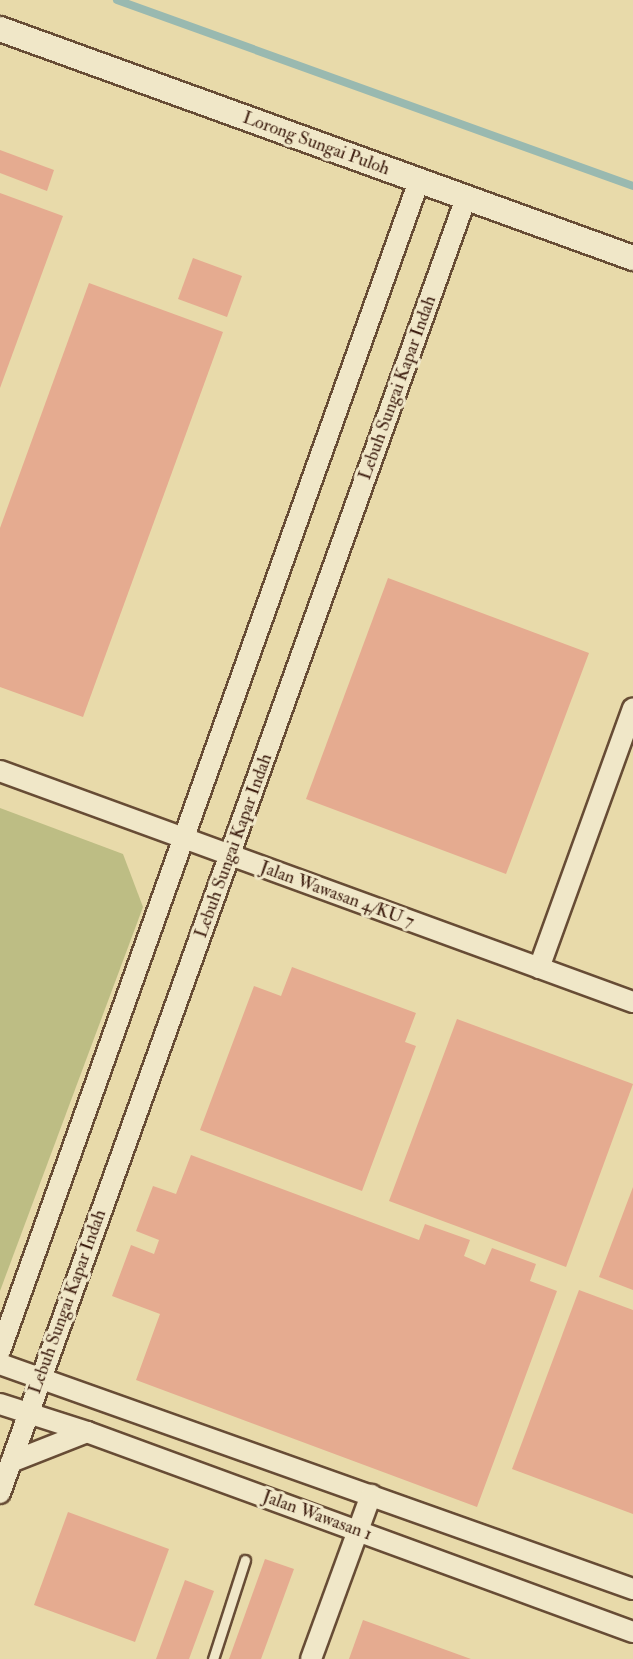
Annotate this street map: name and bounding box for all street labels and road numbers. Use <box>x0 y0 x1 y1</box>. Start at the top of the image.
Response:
street label: Lorong Sungai Puloh <box>240 107 392 181</box>
street label: Lebuh Sungai Kapar Indah <box>355 293 441 483</box>
street label: Lebuh Sungai Kapar Indah <box>191 751 277 941</box>
street label: Jalan Wawasan 4/KU 7 <box>257 857 417 933</box>
street label: Lebuh Sungai Kapar Indah <box>25 1207 111 1397</box>
street label: Jalan Wawasan 1 <box>259 1486 375 1546</box>

